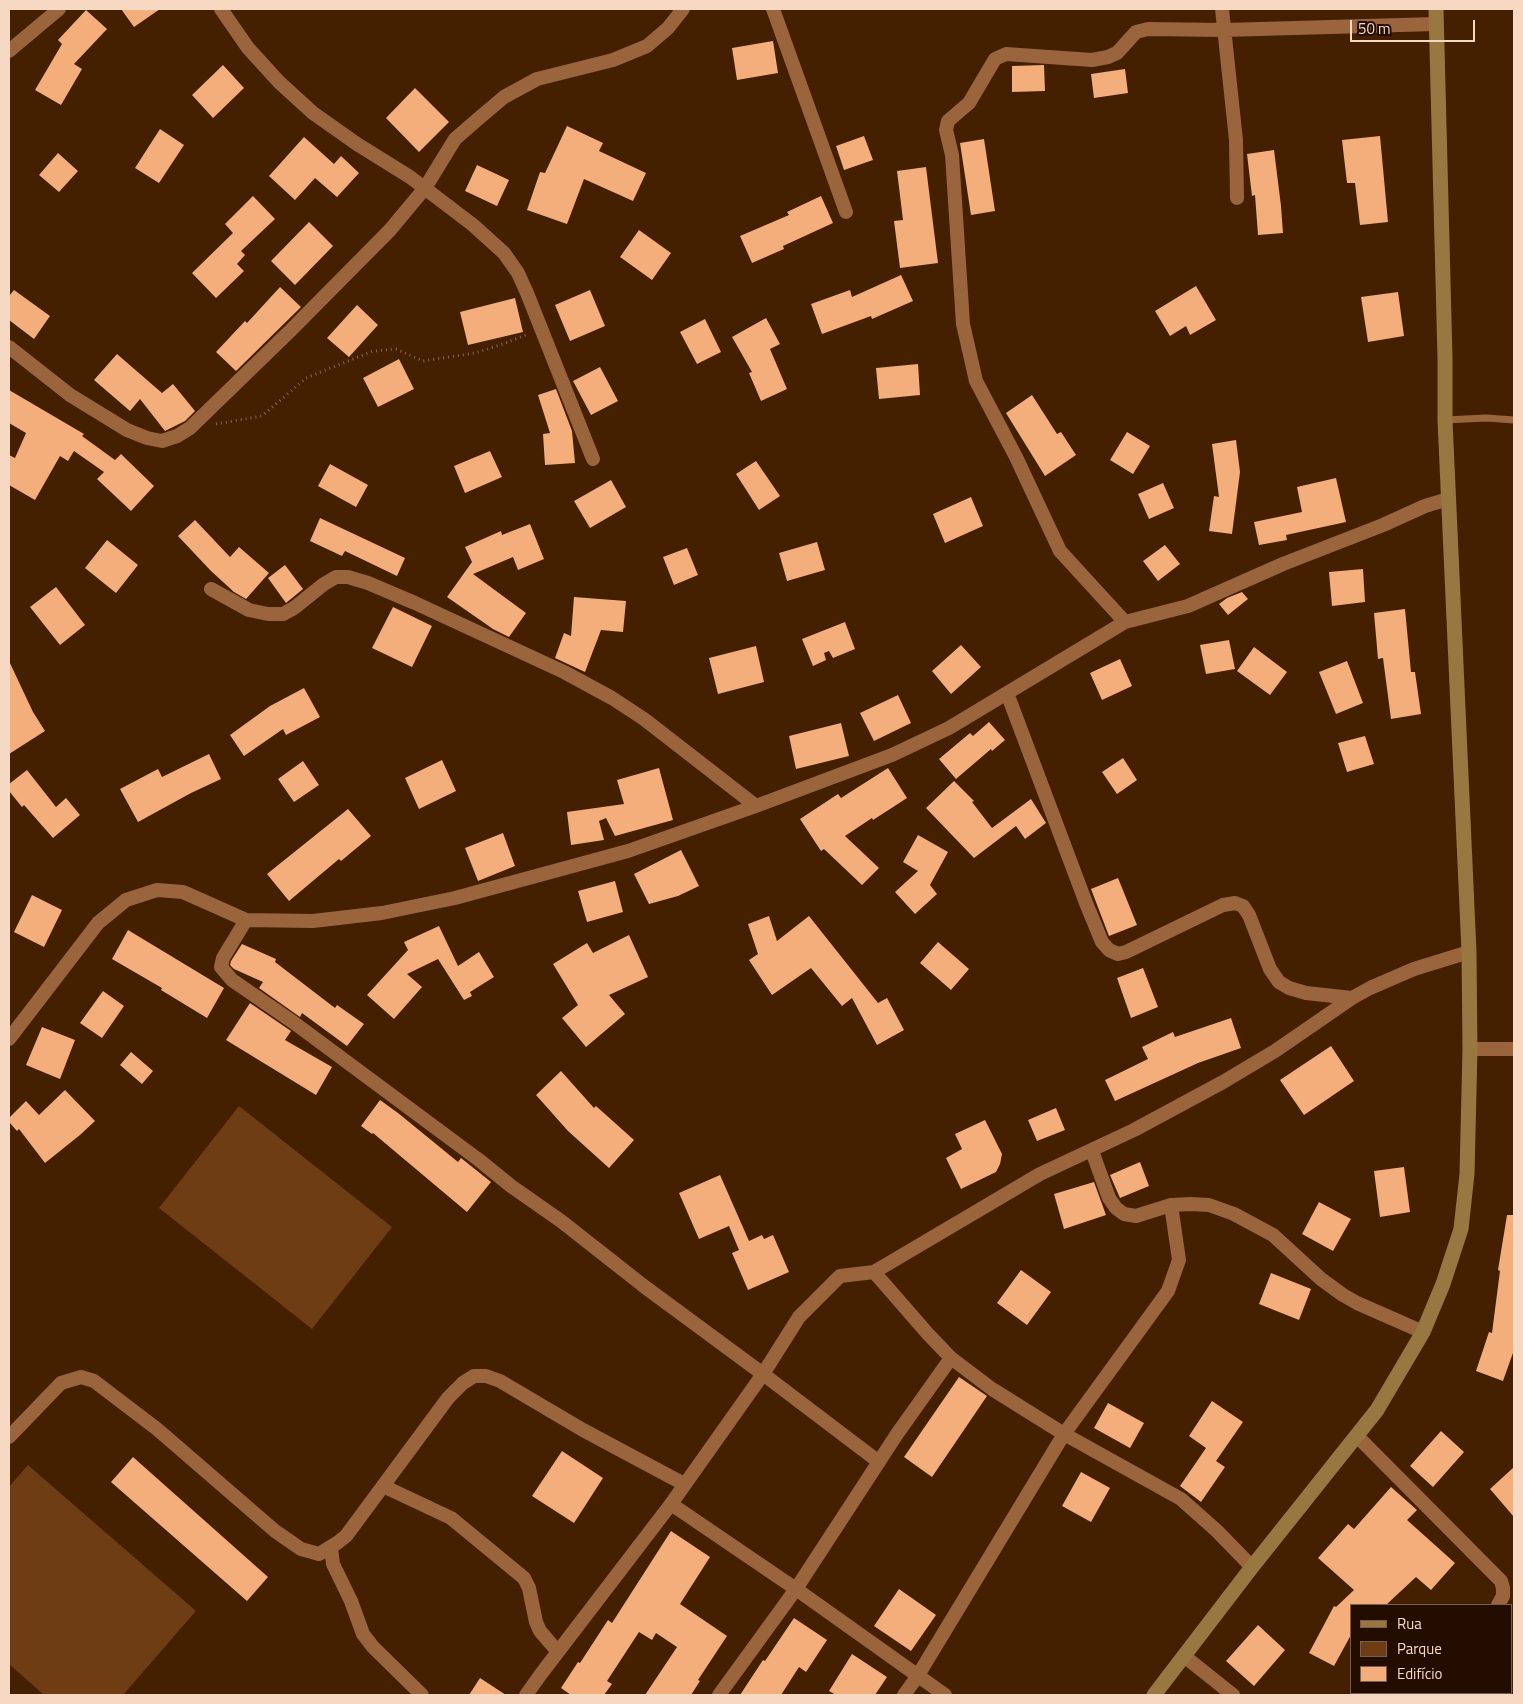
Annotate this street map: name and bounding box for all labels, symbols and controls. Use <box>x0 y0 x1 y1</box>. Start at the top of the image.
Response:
scale bar <box>1353 10 1478 42</box>
text: 50 m <box>1358 17 1391 40</box>
legend <box>1350 1604 1513 1694</box>
text: Rua <box>1397 1612 1422 1635</box>
text: Parque <box>1397 1637 1442 1660</box>
text: Edifício <box>1397 1662 1442 1685</box>

